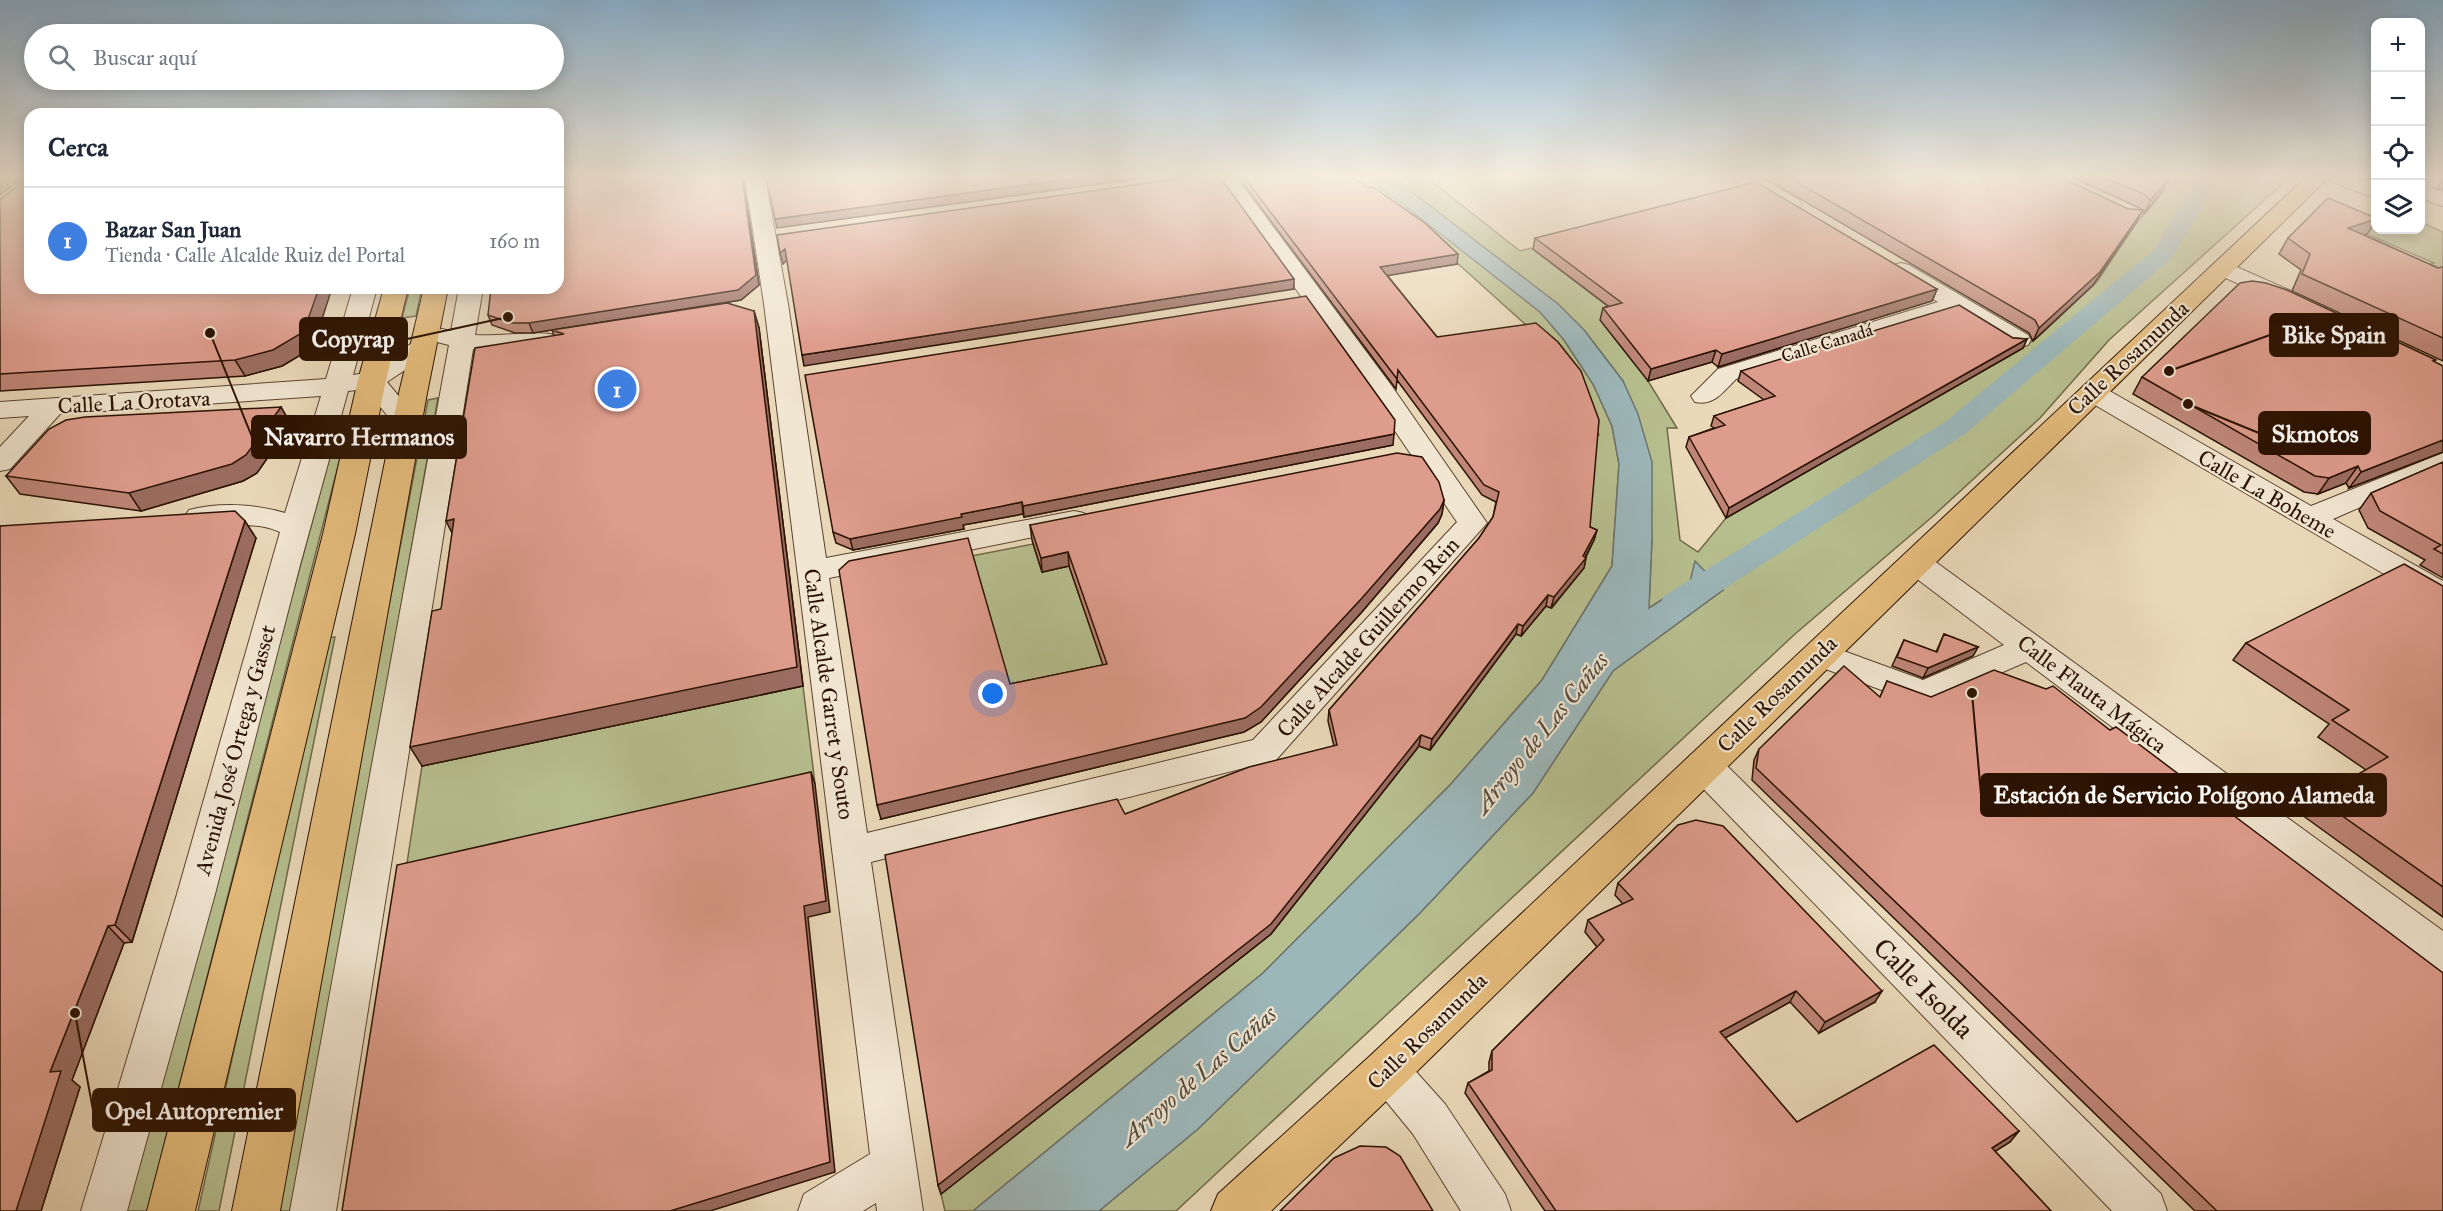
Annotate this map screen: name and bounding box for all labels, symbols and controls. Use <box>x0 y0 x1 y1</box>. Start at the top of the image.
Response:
map controls <box>2371 18 2425 234</box>
button: + <box>2371 18 2425 72</box>
search box <box>24 24 564 90</box>
icon: search <box>45 41 78 74</box>
text: Buscar aquí <box>93 44 196 71</box>
button: − <box>2371 72 2425 126</box>
button: locate <box>2371 126 2425 180</box>
text: Cerca <box>48 131 108 163</box>
button: layers <box>2371 180 2425 234</box>
text: Bazar San Juan <box>105 216 241 243</box>
text: 1 <box>64 229 71 253</box>
text: 160 m <box>489 229 540 253</box>
text: Tienda · Calle Alcalde Ruiz del Portal <box>105 243 405 267</box>
street label: Calle Rosamunda <box>2062 294 2195 421</box>
callout: Bike Spain <box>2270 314 2398 356</box>
callout: Copyrap <box>300 318 407 360</box>
street label: Calle Canadá <box>1778 319 1876 367</box>
text: Bike Spain <box>2282 320 2386 350</box>
text: Copyrap <box>312 324 394 354</box>
pin: 1 <box>598 366 636 412</box>
street label: Calle La Orotava <box>57 384 212 419</box>
callout: Skmotos <box>2259 412 2370 454</box>
callout: Navarro Hermanos <box>252 416 466 458</box>
text: Skmotos <box>2272 419 2359 449</box>
text: Navarro Hermanos <box>264 422 454 452</box>
street label: Calle La Boheme <box>2193 444 2341 544</box>
street label: Calle Alcalde Guillermo Rein <box>1271 531 1465 743</box>
street label: Calle Alcalde Garret y Souto <box>798 567 860 821</box>
street label: Avenida José Ortega y Gasset <box>188 622 281 879</box>
street label: Calle Flauta Mágica <box>2012 629 2173 759</box>
street label: Calle Rosamunda <box>1711 630 1843 758</box>
water label: Arroyo de Las Cañas <box>1465 645 1616 822</box>
your location <box>978 679 1007 708</box>
callout: Estación de Servicio Polígono Alameda <box>1981 774 2386 816</box>
text: Estación de Servicio Polígono Alameda <box>1993 780 2376 810</box>
street label: Calle Isolda <box>1867 931 1981 1045</box>
street label: Calle Rosamunda <box>1361 967 1493 1095</box>
water label: Arroyo de Las Cañas <box>1111 999 1284 1155</box>
callout: Opel Autopremier <box>93 1089 295 1131</box>
text: Opel Autopremier <box>105 1096 284 1126</box>

